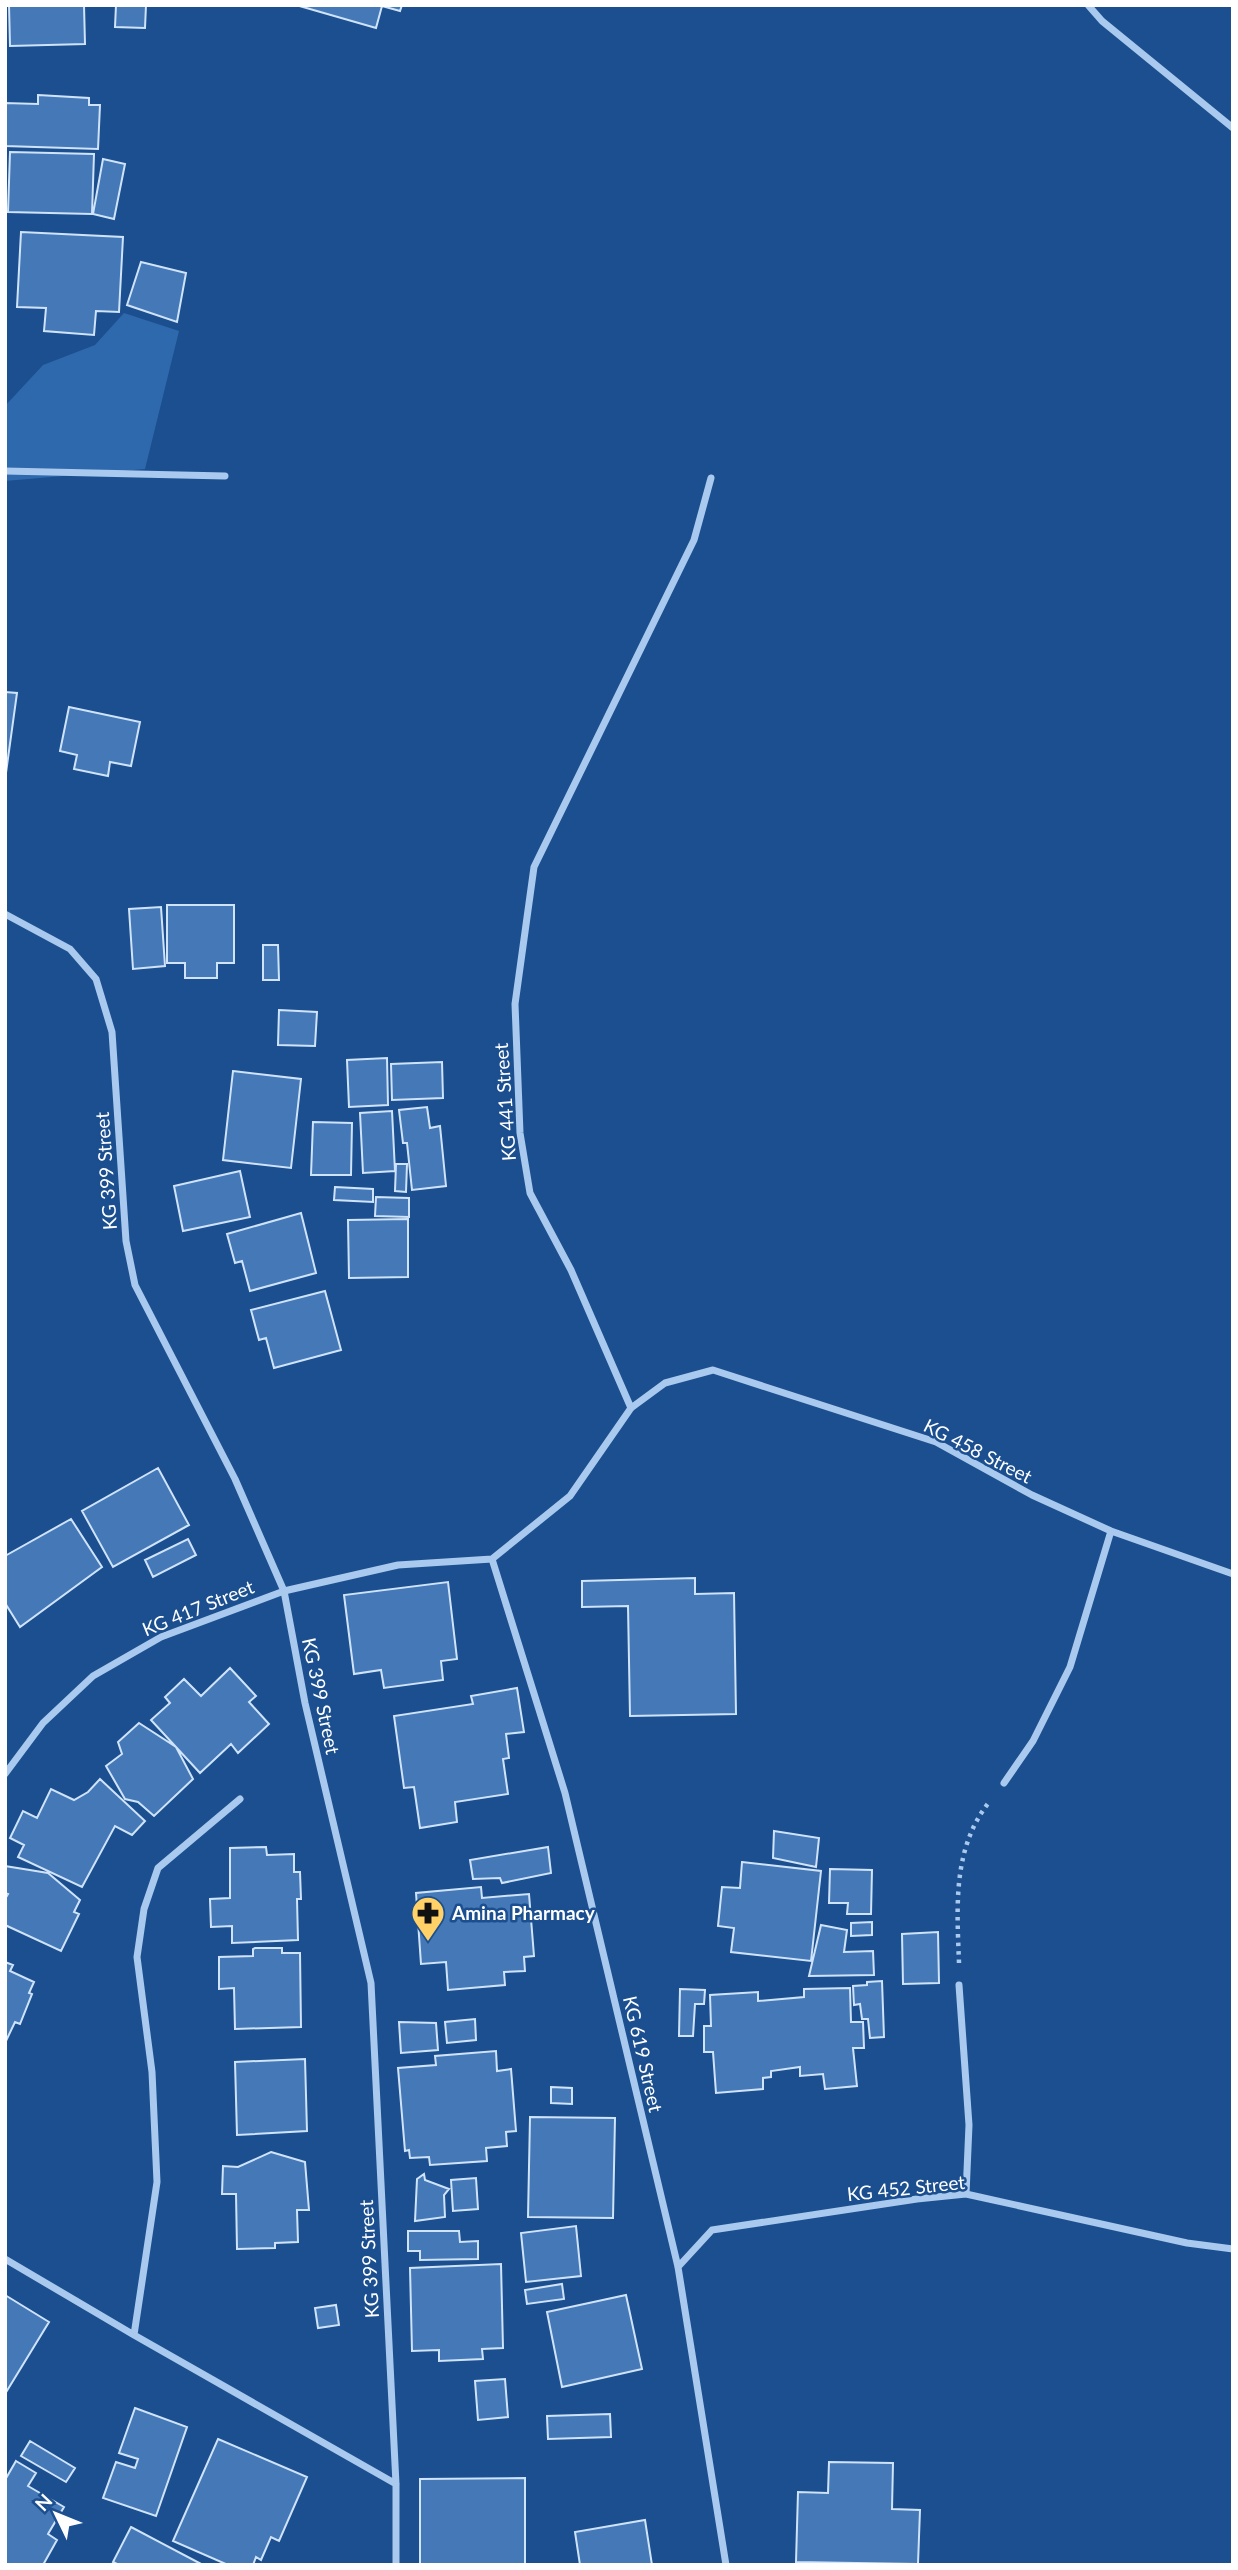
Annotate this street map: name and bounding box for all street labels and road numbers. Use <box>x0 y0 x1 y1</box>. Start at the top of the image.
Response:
street label: KG 441 Street <box>489 1042 520 1162</box>
street label: KG 399 Street <box>90 1111 121 1231</box>
street label: KG 458 Street <box>920 1413 1036 1488</box>
street label: KG 417 Street <box>139 1575 257 1640</box>
street label: KG 399 Street <box>298 1636 345 1756</box>
street label: KG 619 Street <box>619 1994 668 2114</box>
street label: KG 452 Street <box>846 2170 966 2205</box>
street label: KG 399 Street <box>354 2199 383 2319</box>

